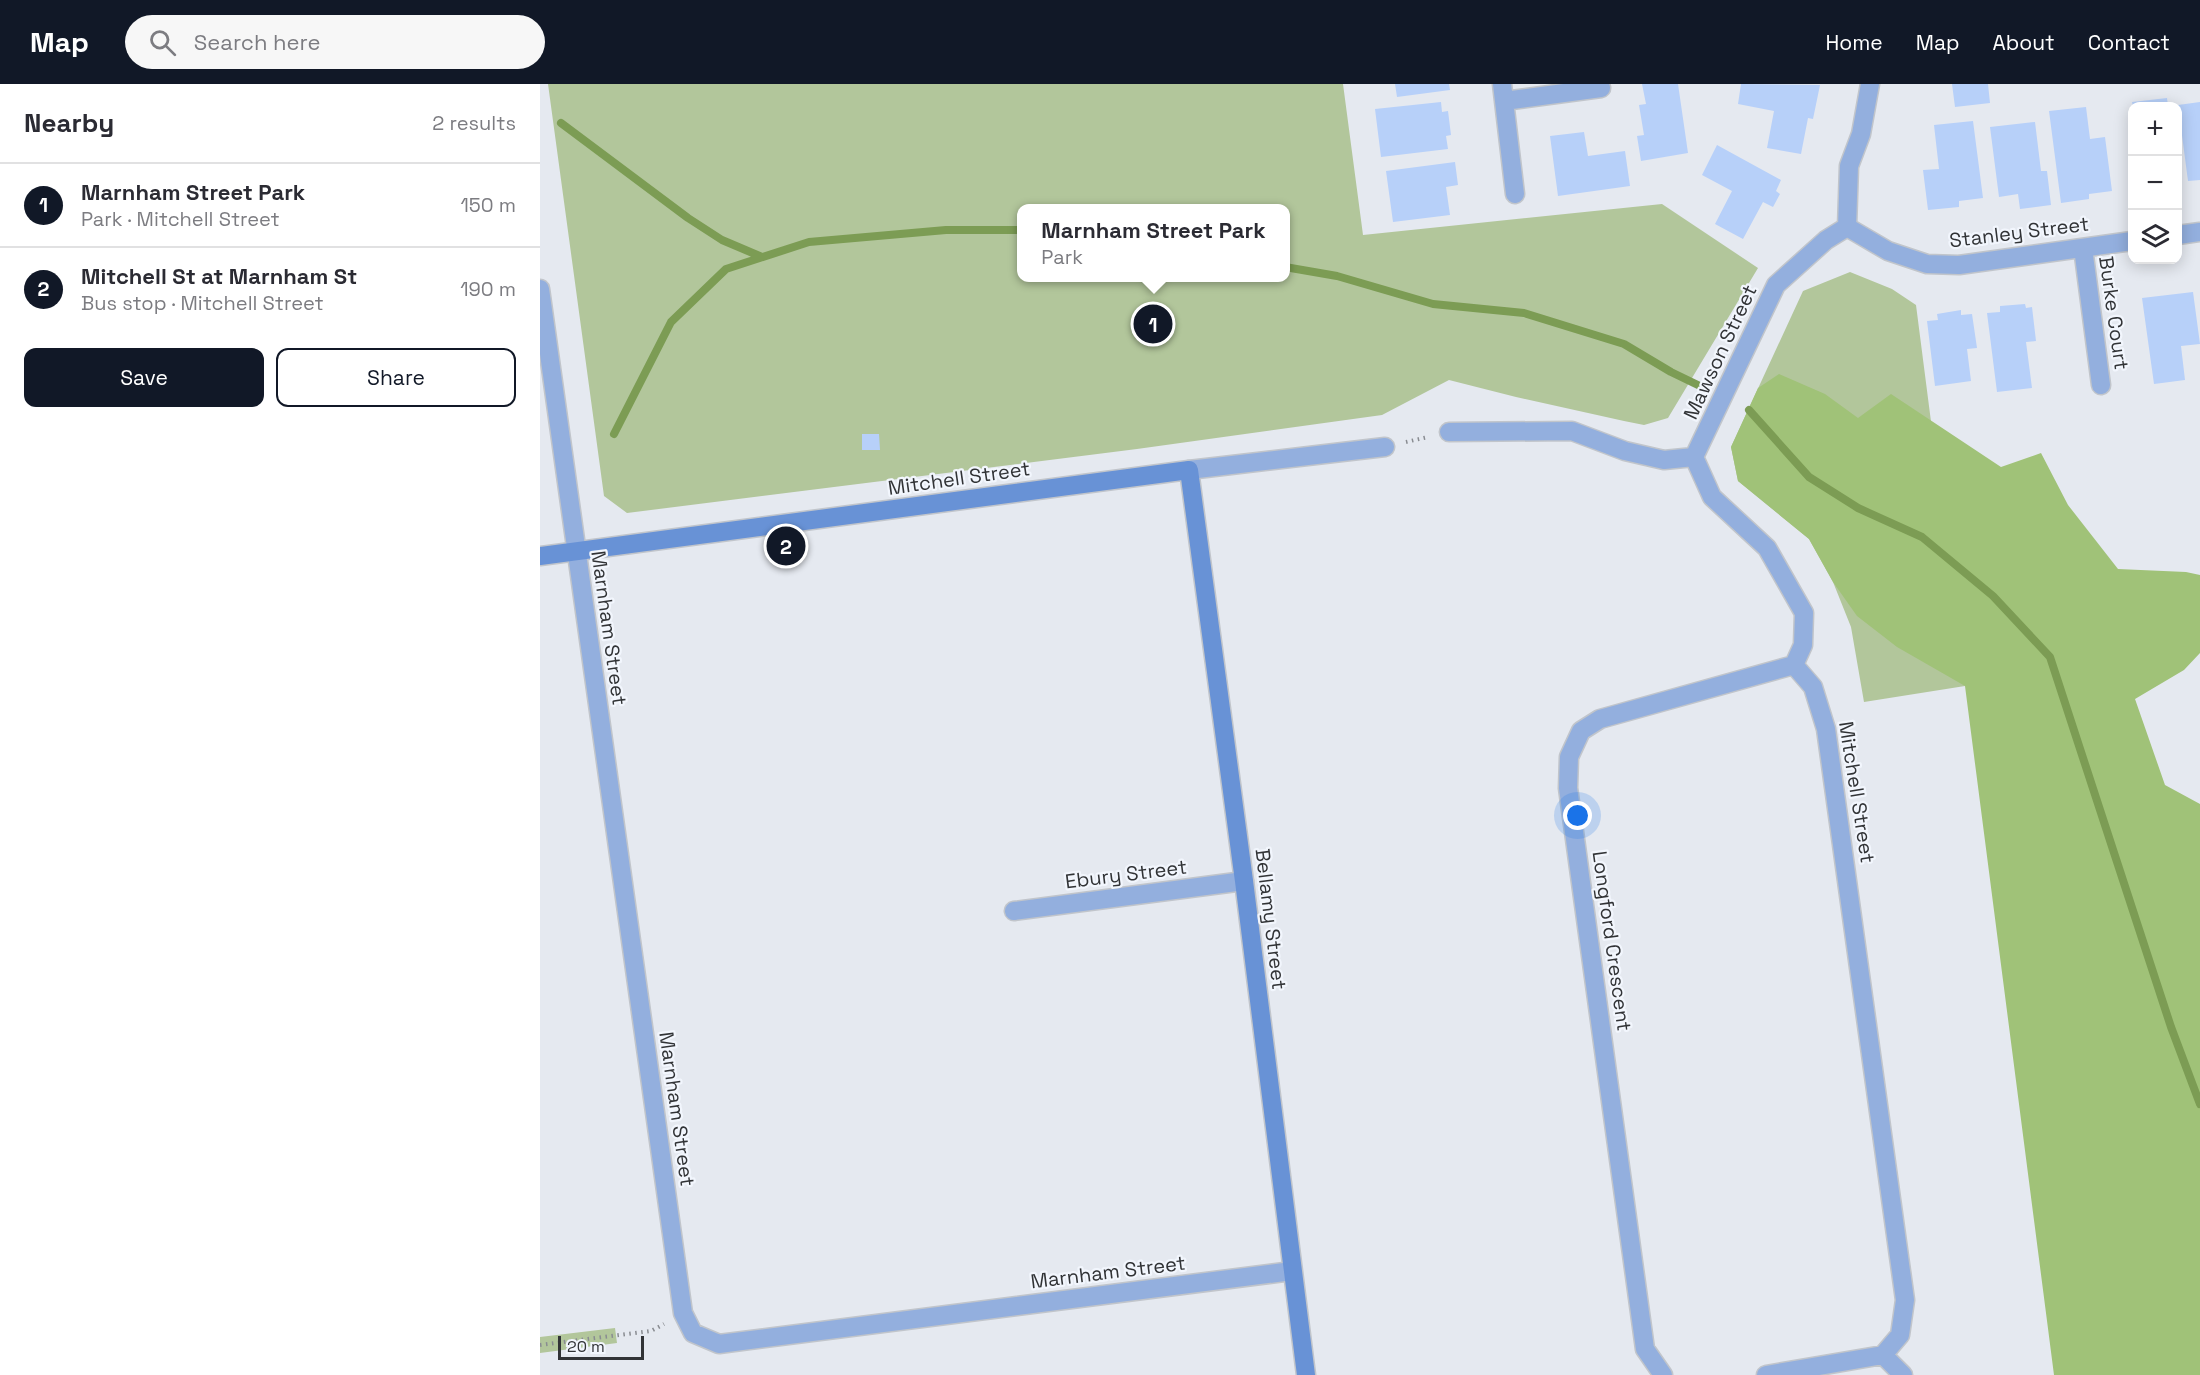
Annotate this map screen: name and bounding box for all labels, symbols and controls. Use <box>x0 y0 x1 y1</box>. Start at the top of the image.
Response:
search box <box>125 15 545 69</box>
text: Map <box>30 24 89 60</box>
icon: search <box>146 26 179 59</box>
text: Search here <box>194 28 321 56</box>
text: Home <box>1825 29 1883 56</box>
text: Map <box>1916 29 1960 56</box>
text: About <box>1993 29 2055 56</box>
text: Contact <box>2088 29 2170 56</box>
map controls <box>2128 102 2182 264</box>
button: + <box>2128 102 2182 156</box>
text: Nearby <box>24 106 114 140</box>
text: 2 results <box>432 110 516 136</box>
button: − <box>2128 156 2182 210</box>
text: Marnham Street Park <box>81 178 305 206</box>
text: 1 <box>39 192 48 218</box>
text: 150 m <box>461 192 516 218</box>
popup <box>1017 204 1290 282</box>
text: Park · Mitchell Street <box>81 206 280 232</box>
button: layers <box>2128 210 2182 264</box>
street label: Stanley Street <box>1948 211 2090 253</box>
text: Marnham Street Park <box>1041 216 1266 244</box>
text: Park <box>1041 244 1083 270</box>
street label: Burke Court <box>2093 255 2135 371</box>
text: Mitchell St at Marnham St <box>81 262 357 290</box>
text: 2 <box>38 276 49 302</box>
text: 190 m <box>460 276 516 302</box>
street label: Mawson Street <box>1677 280 1763 424</box>
text: Bus stop · Mitchell Street <box>81 290 324 316</box>
pin: 1 <box>1134 302 1172 346</box>
button: Save <box>24 348 264 407</box>
button: Share <box>276 348 516 407</box>
street label: Mitchell Street <box>886 455 1032 501</box>
pin: 2 <box>766 524 806 568</box>
street label: Marnham Street <box>585 549 633 707</box>
street label: Mitchell Street <box>1833 719 1881 865</box>
your location <box>1563 801 1592 830</box>
street label: Bellamy Street <box>1249 847 1293 991</box>
street label: Longford Crescent <box>1586 849 1638 1033</box>
street label: Ebury Street <box>1064 854 1188 894</box>
street label: Marnham Street <box>653 1030 701 1188</box>
street label: Marnham Street <box>1029 1250 1187 1294</box>
scale bar <box>558 1333 644 1360</box>
text: 20 m <box>567 1336 605 1357</box>

